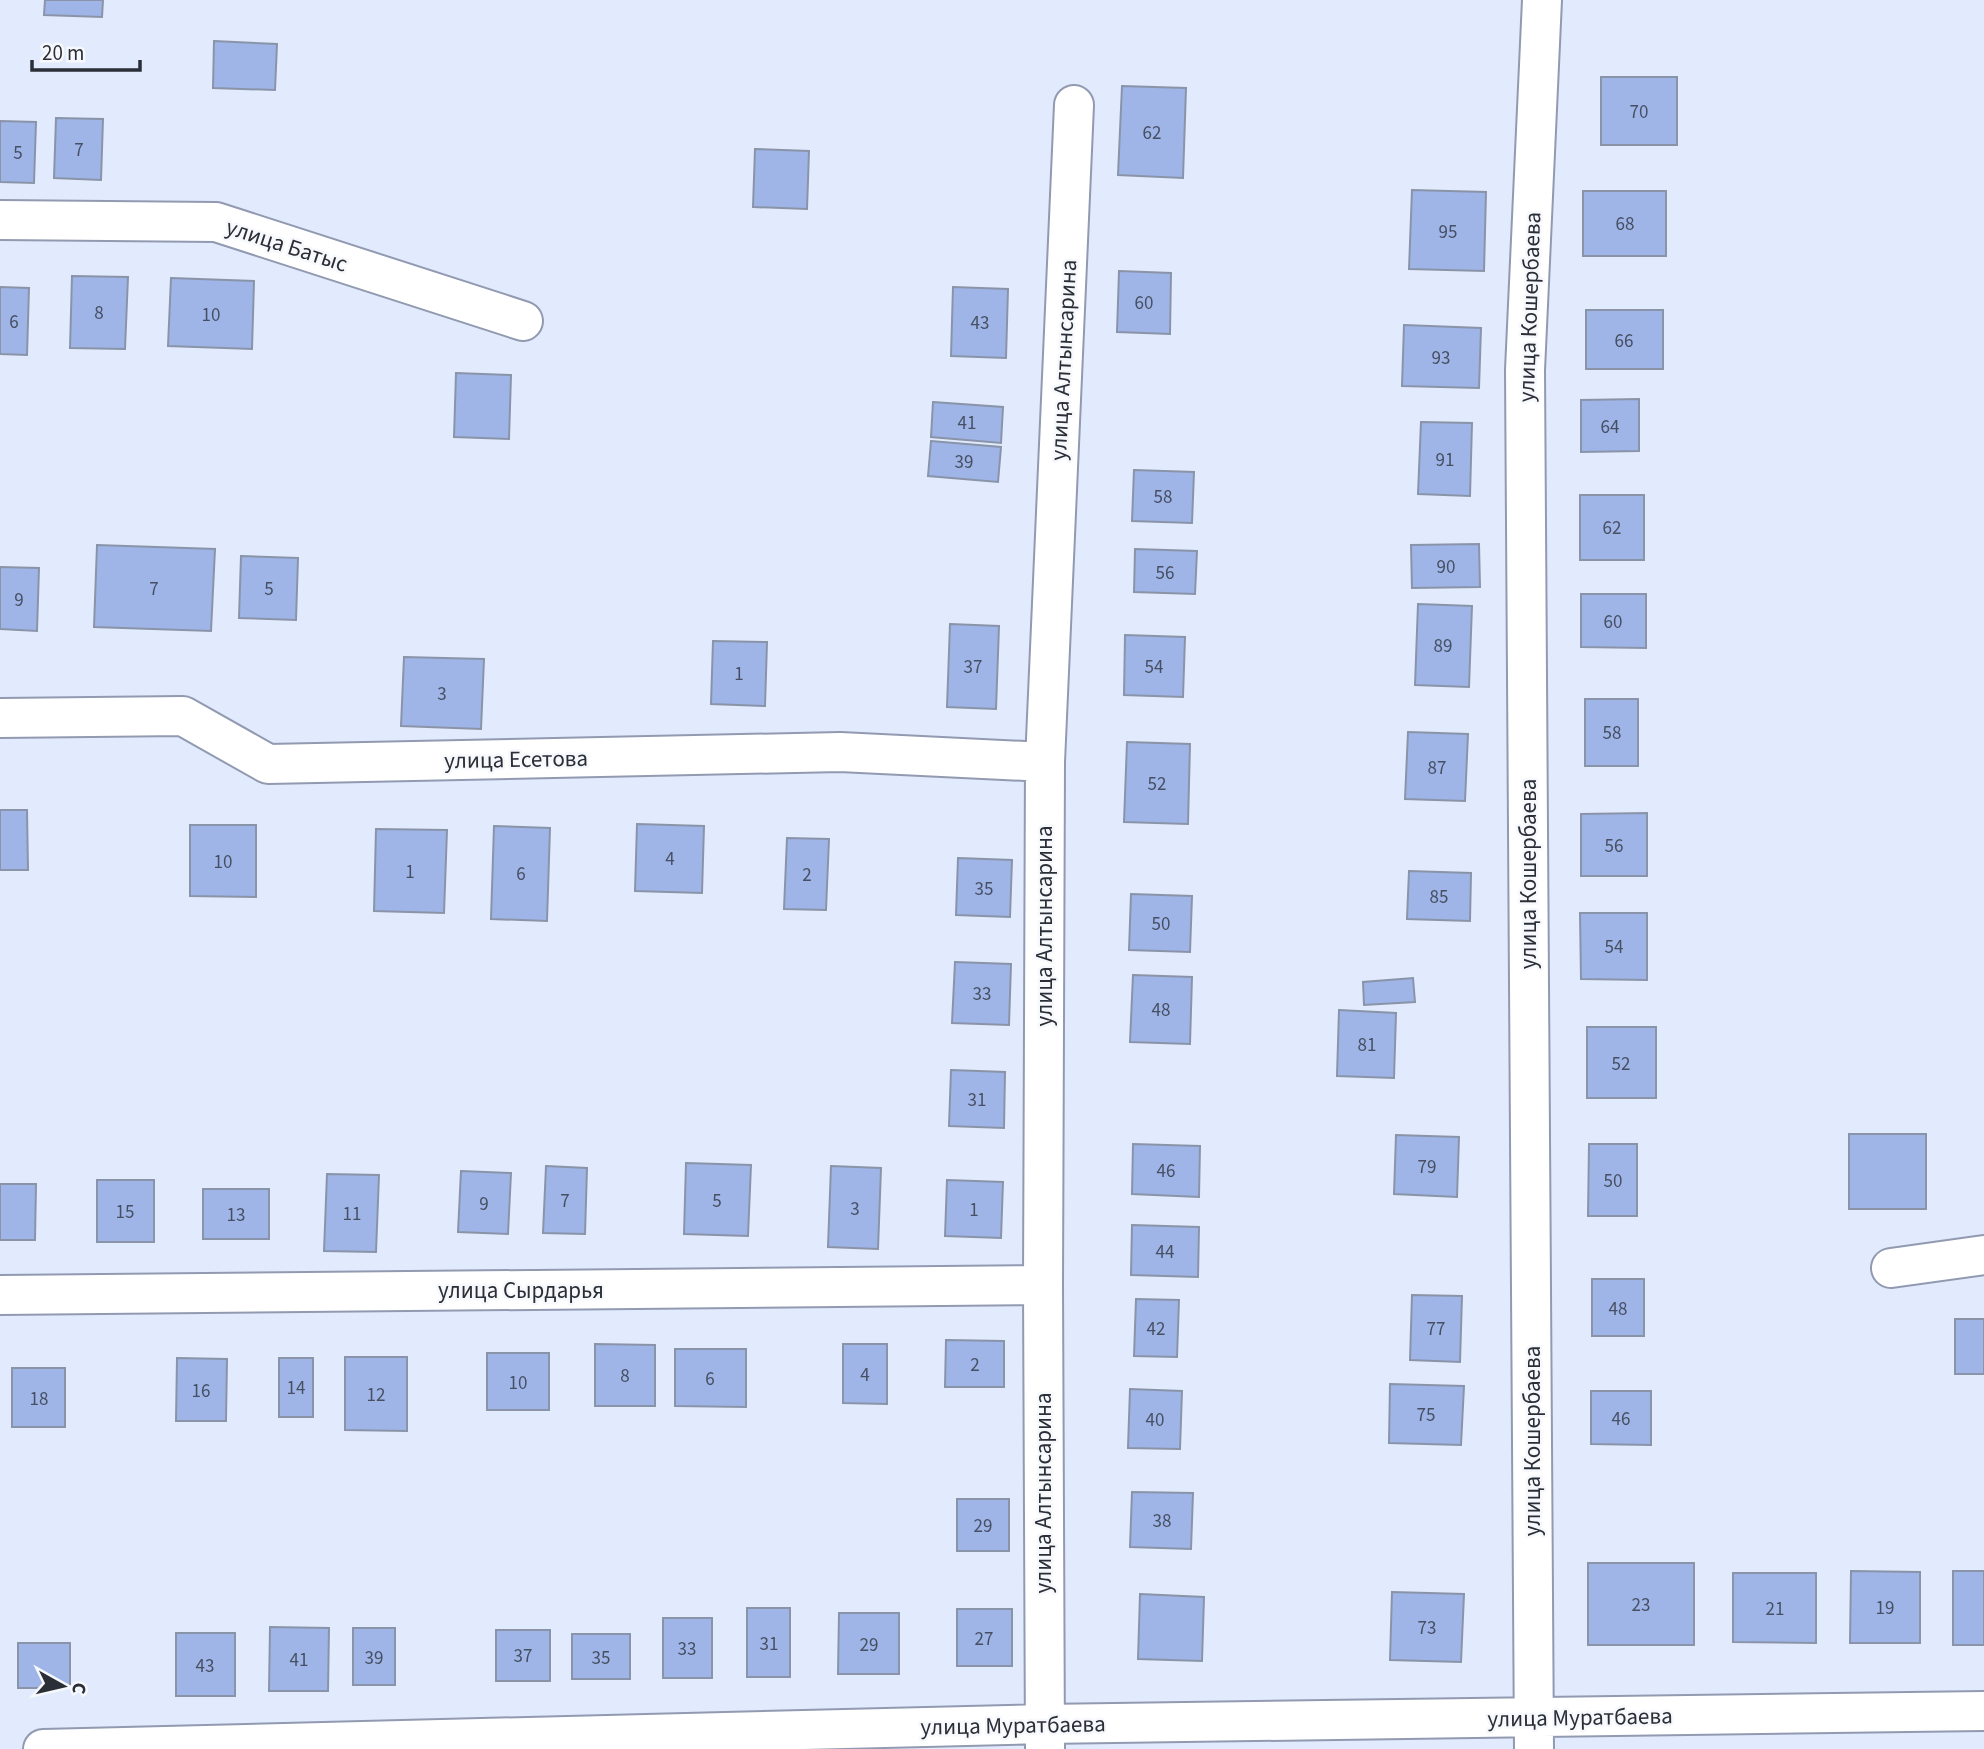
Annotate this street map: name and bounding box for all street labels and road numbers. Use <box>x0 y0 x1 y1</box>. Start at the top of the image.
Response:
street label: улица Батыс <box>222 210 352 281</box>
street label: улица Кошербаева <box>1510 211 1549 403</box>
street label: улица Алтынсарина <box>1042 259 1085 461</box>
street label: улица Есетова <box>444 742 588 777</box>
street label: улица Кошербаева <box>1512 779 1545 969</box>
street label: улица Алтынсарина <box>1028 825 1061 1027</box>
street label: улица Сырдарья <box>438 1274 604 1307</box>
street label: улица Кошербаева <box>1516 1346 1549 1536</box>
street label: улица Алтынсарина <box>1027 1392 1060 1594</box>
street label: улица Муратбаева <box>1487 1699 1673 1736</box>
street label: улица Муратбаева <box>920 1707 1106 1744</box>

